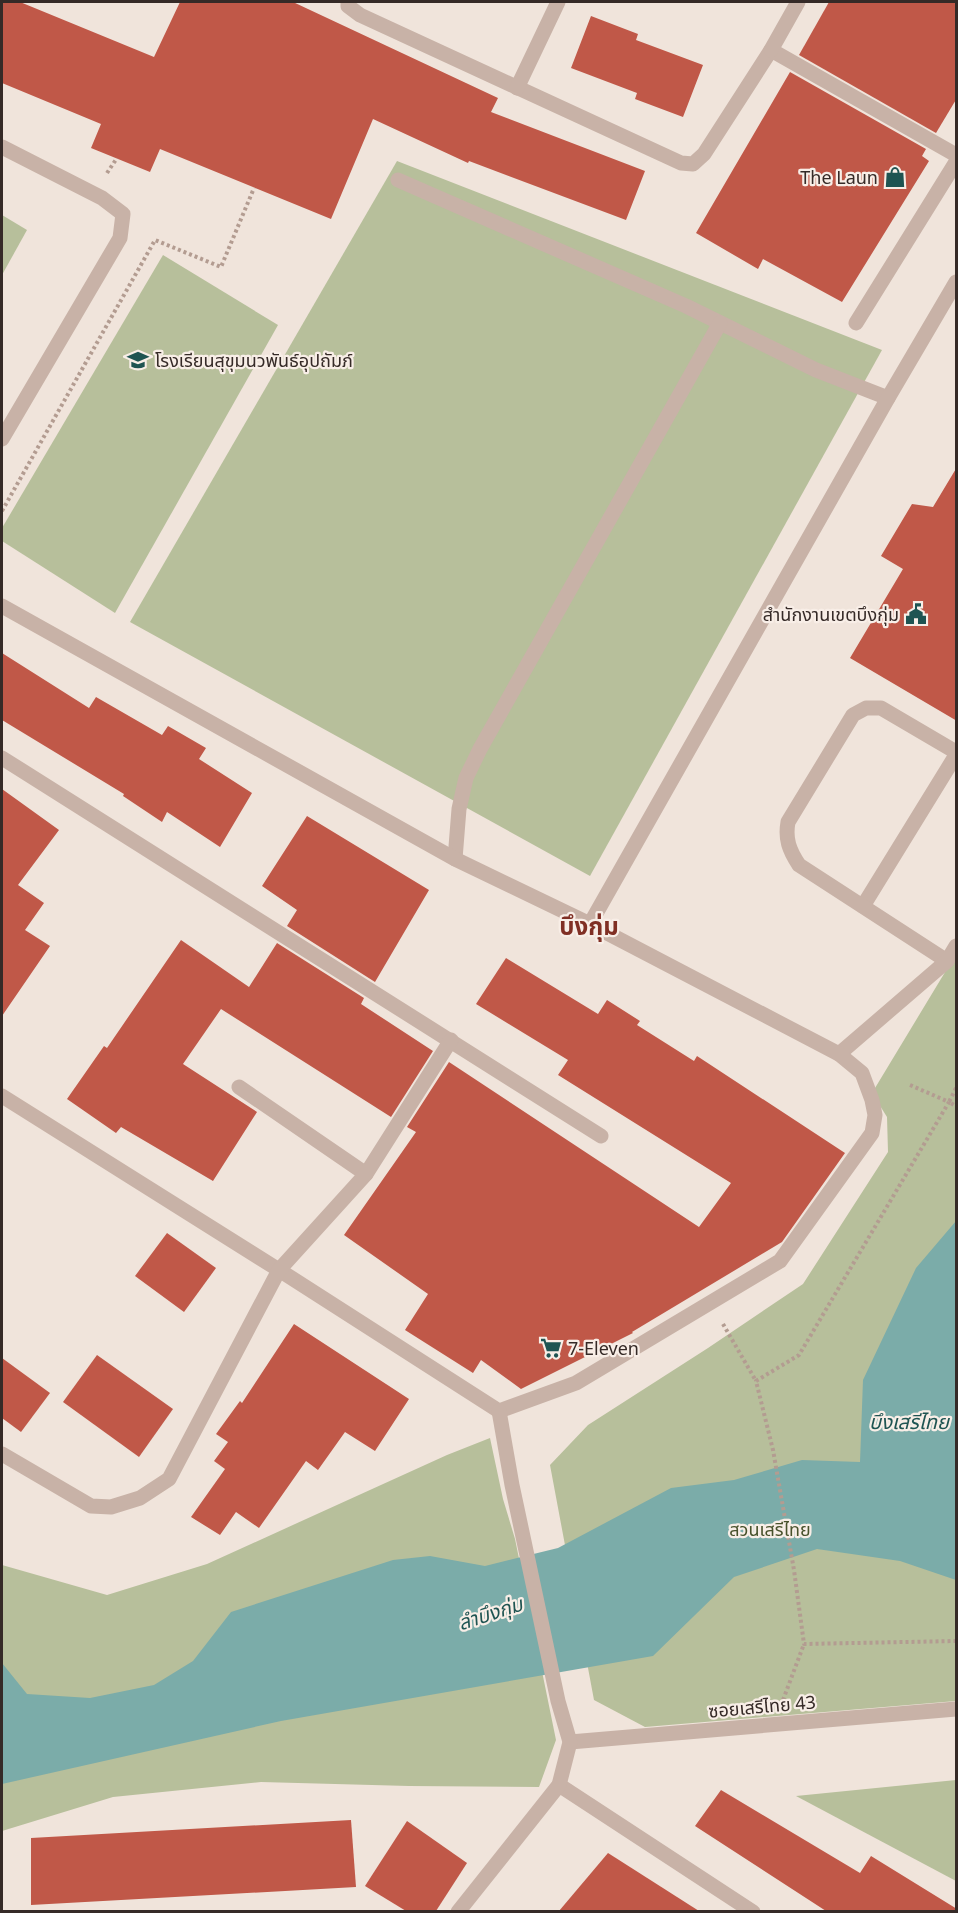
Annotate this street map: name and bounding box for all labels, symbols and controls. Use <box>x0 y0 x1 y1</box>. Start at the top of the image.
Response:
place label: The Laun <box>800 165 878 189</box>
shop icon: The Laun <box>883 165 907 189</box>
school or university icon: โรงเรียนสุขุมนวพันธ์อุปถัมภ์ <box>126 348 150 372</box>
place label: โรงเรียนสุขุมนวพันธ์อุปถัมภ์ <box>155 348 353 372</box>
place label: สำนักงานเขตบึงกุ่ม <box>763 602 899 626</box>
public building icon: สำนักงานเขตบึงกุ่ม <box>904 602 928 626</box>
district label: บึงกุ่ม <box>559 909 619 942</box>
supermarket icon: 7-Eleven <box>539 1336 563 1360</box>
place label: 7-Eleven <box>568 1336 639 1360</box>
water label: บึงเสรีไทย <box>869 1408 951 1435</box>
park label: สวนเสรีไทย <box>729 1517 811 1541</box>
water label: ลำบึงกุ่ม <box>454 1589 527 1636</box>
street label: ซอยเสรีไทย 43 <box>707 1689 817 1723</box>

